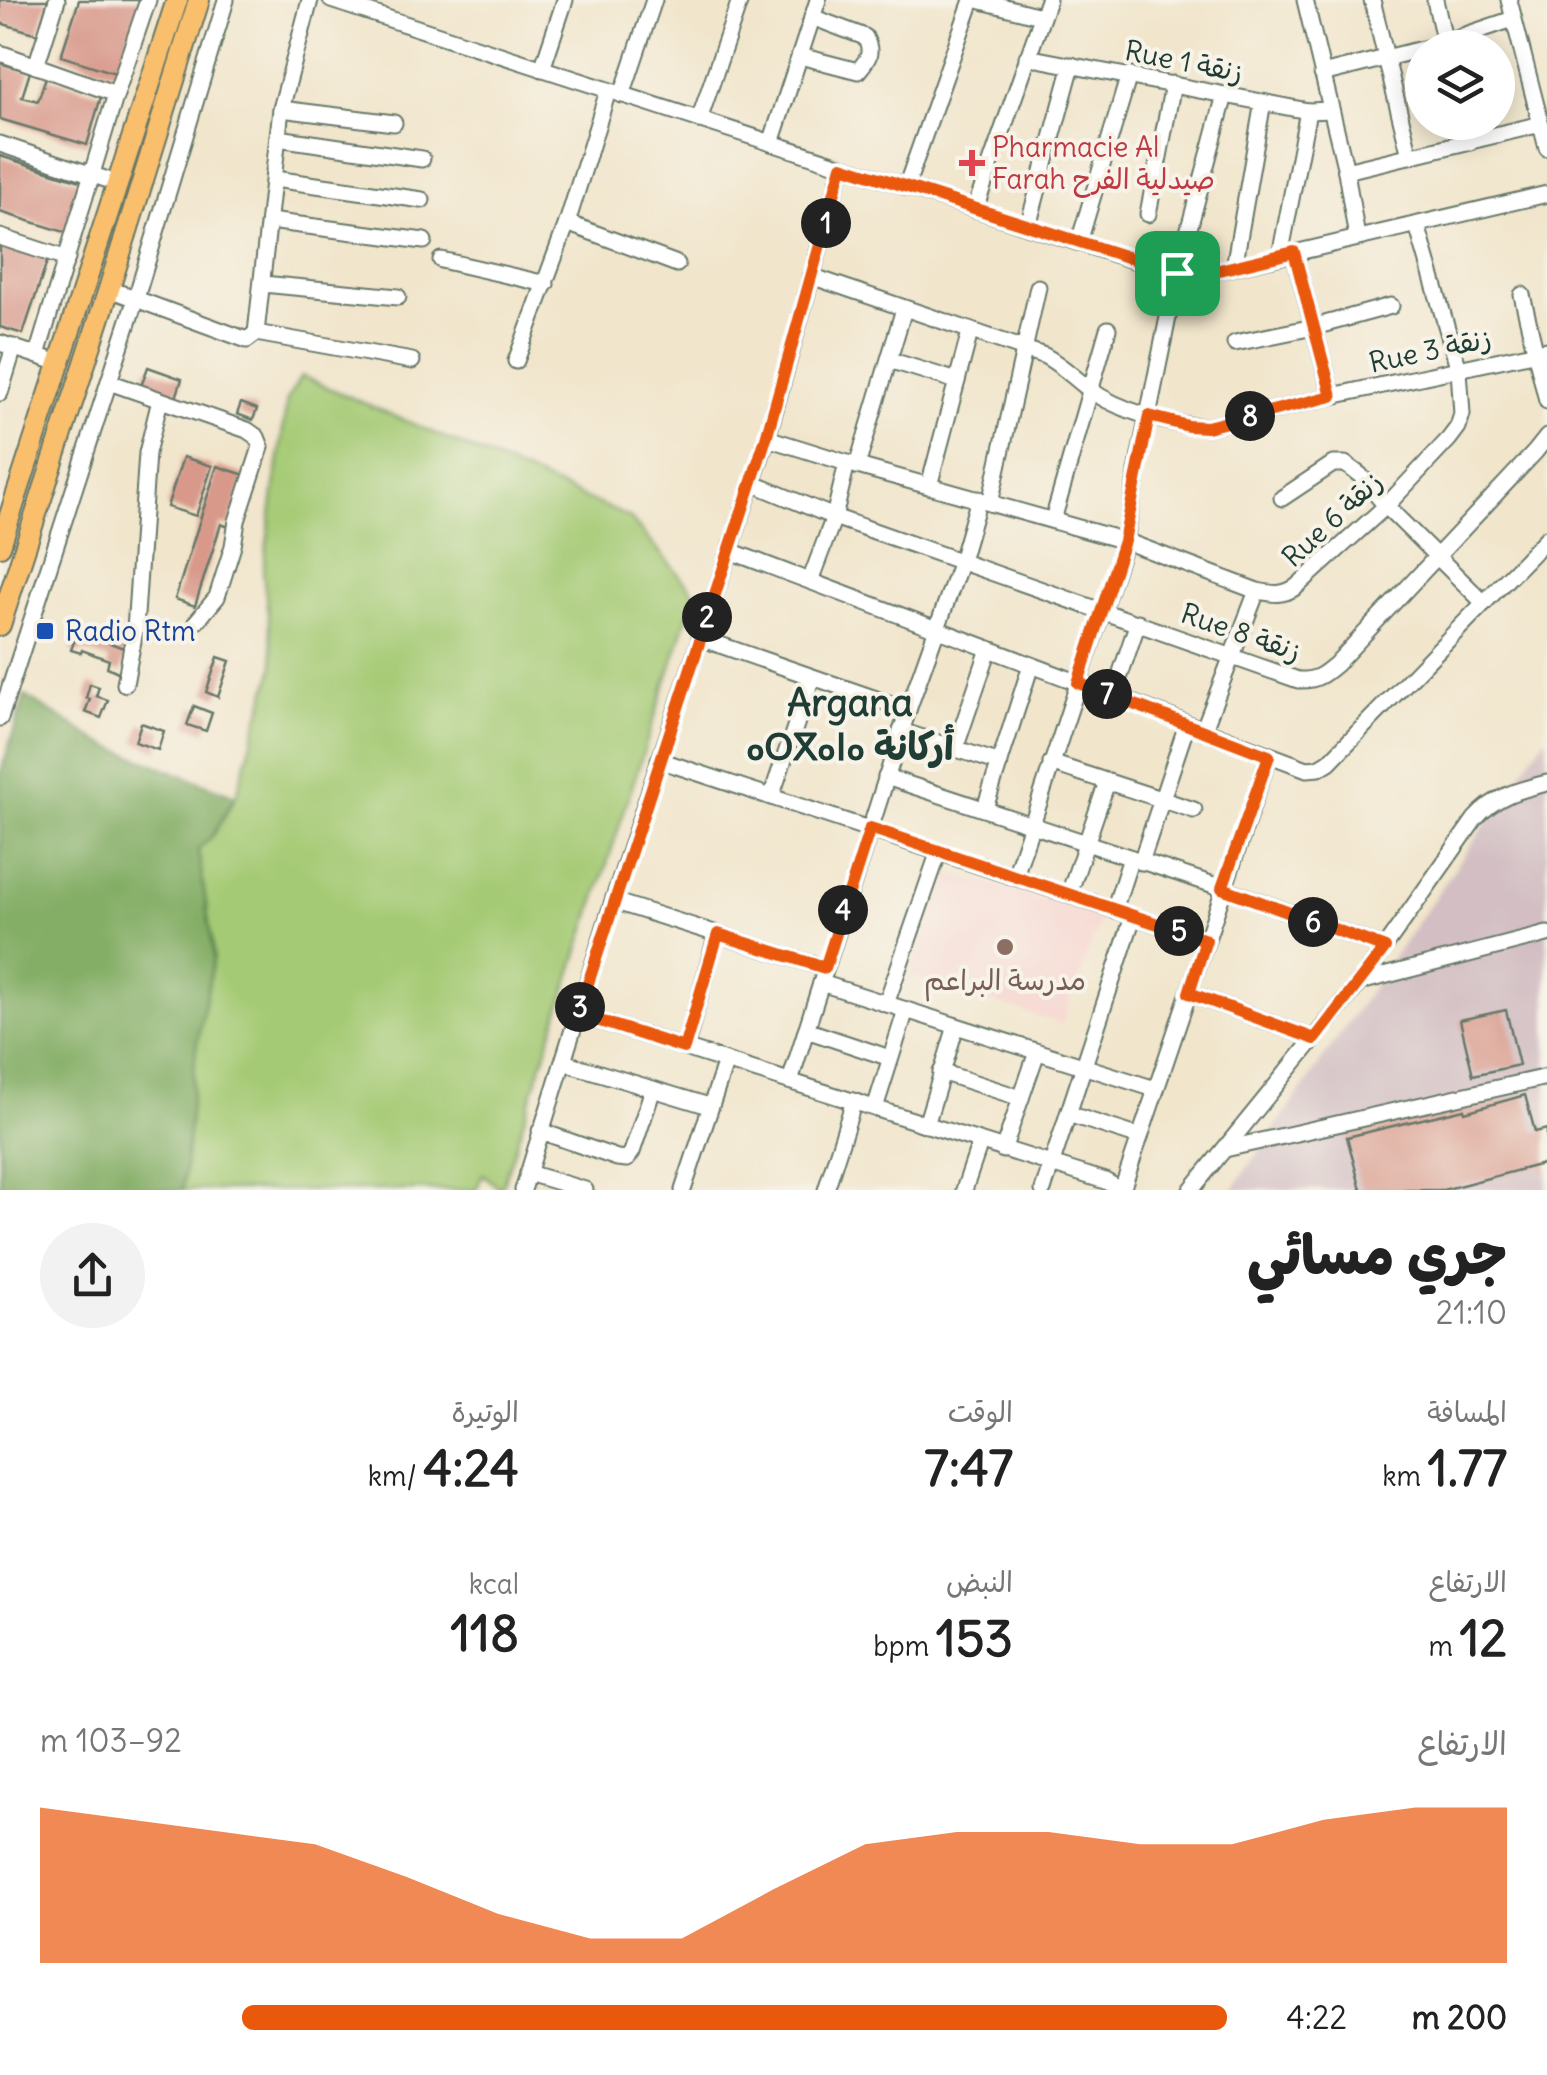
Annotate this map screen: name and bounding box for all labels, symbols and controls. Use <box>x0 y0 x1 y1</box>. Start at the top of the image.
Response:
map controls <box>1405 30 1515 140</box>
button: layers <box>1405 30 1515 140</box>
street label: Rue 1 زنقة <box>1122 32 1246 90</box>
place label: Pharmacie Al Farah صيدلية الفرح <box>992 129 1215 198</box>
marker: Pharmacie Al Farah صيدلية الفرح <box>961 152 983 174</box>
pin: 1 <box>801 198 851 248</box>
text: 1 <box>820 205 832 241</box>
pin <box>1135 231 1220 316</box>
icon: arrive <box>1150 246 1205 301</box>
street label: Rue 3 زنقة <box>1366 319 1494 381</box>
pin: 8 <box>1225 391 1275 441</box>
text: 8 <box>1242 398 1258 434</box>
street label: Rue 6 زنقة <box>1274 463 1390 575</box>
pin: 2 <box>682 592 732 642</box>
street label: Rue 8 زنقة <box>1176 595 1306 669</box>
text: 2 <box>699 599 715 635</box>
place label: Radio Rtm <box>65 613 195 649</box>
marker: Radio Rtm <box>34 620 56 642</box>
pin: 7 <box>1082 669 1132 719</box>
text: 7 <box>1100 676 1114 712</box>
district label: Argana ⴰⵔⴳⴰⵏⴰ أركانة <box>746 679 955 770</box>
pin: 4 <box>818 885 868 935</box>
text: 4 <box>835 892 851 928</box>
pin: 6 <box>1288 897 1338 947</box>
text: 6 <box>1305 904 1321 940</box>
pin: 5 <box>1154 906 1204 956</box>
text: 5 <box>1171 913 1187 949</box>
marker: مدرسة البراعم <box>994 936 1016 958</box>
place label: مدرسة البراعم <box>924 962 1086 1002</box>
pin: 3 <box>555 982 605 1032</box>
text: 3 <box>572 989 588 1025</box>
text: جري مسائي <box>1247 1220 1507 1289</box>
button: share <box>40 1223 145 1328</box>
text: 21:10 <box>1436 1292 1507 1333</box>
text: الوتيرة <box>451 1394 519 1430</box>
text: الوقت <box>948 1394 1013 1430</box>
text: المسافة <box>1427 1394 1507 1430</box>
text: 4:24 <box>423 1437 519 1500</box>
text: 7:47 <box>924 1437 1013 1500</box>
text: 1.77 <box>1428 1437 1507 1500</box>
text: /km <box>368 1458 423 1494</box>
text: km <box>1382 1458 1428 1494</box>
text: النبض <box>946 1564 1013 1600</box>
text: الارتفاع <box>1428 1564 1507 1600</box>
text: kcal <box>469 1566 519 1602</box>
text: 118 <box>451 1602 519 1665</box>
text: 153 <box>936 1607 1013 1670</box>
text: 12 <box>1460 1607 1507 1670</box>
text: bpm <box>873 1628 936 1664</box>
text: m <box>1429 1628 1460 1664</box>
text: 92–103 m <box>40 1720 182 1761</box>
text: الارتفاع <box>1417 1723 1507 1764</box>
text: 4:22 <box>1286 1997 1347 2038</box>
text: 200 m <box>1412 1997 1507 2038</box>

